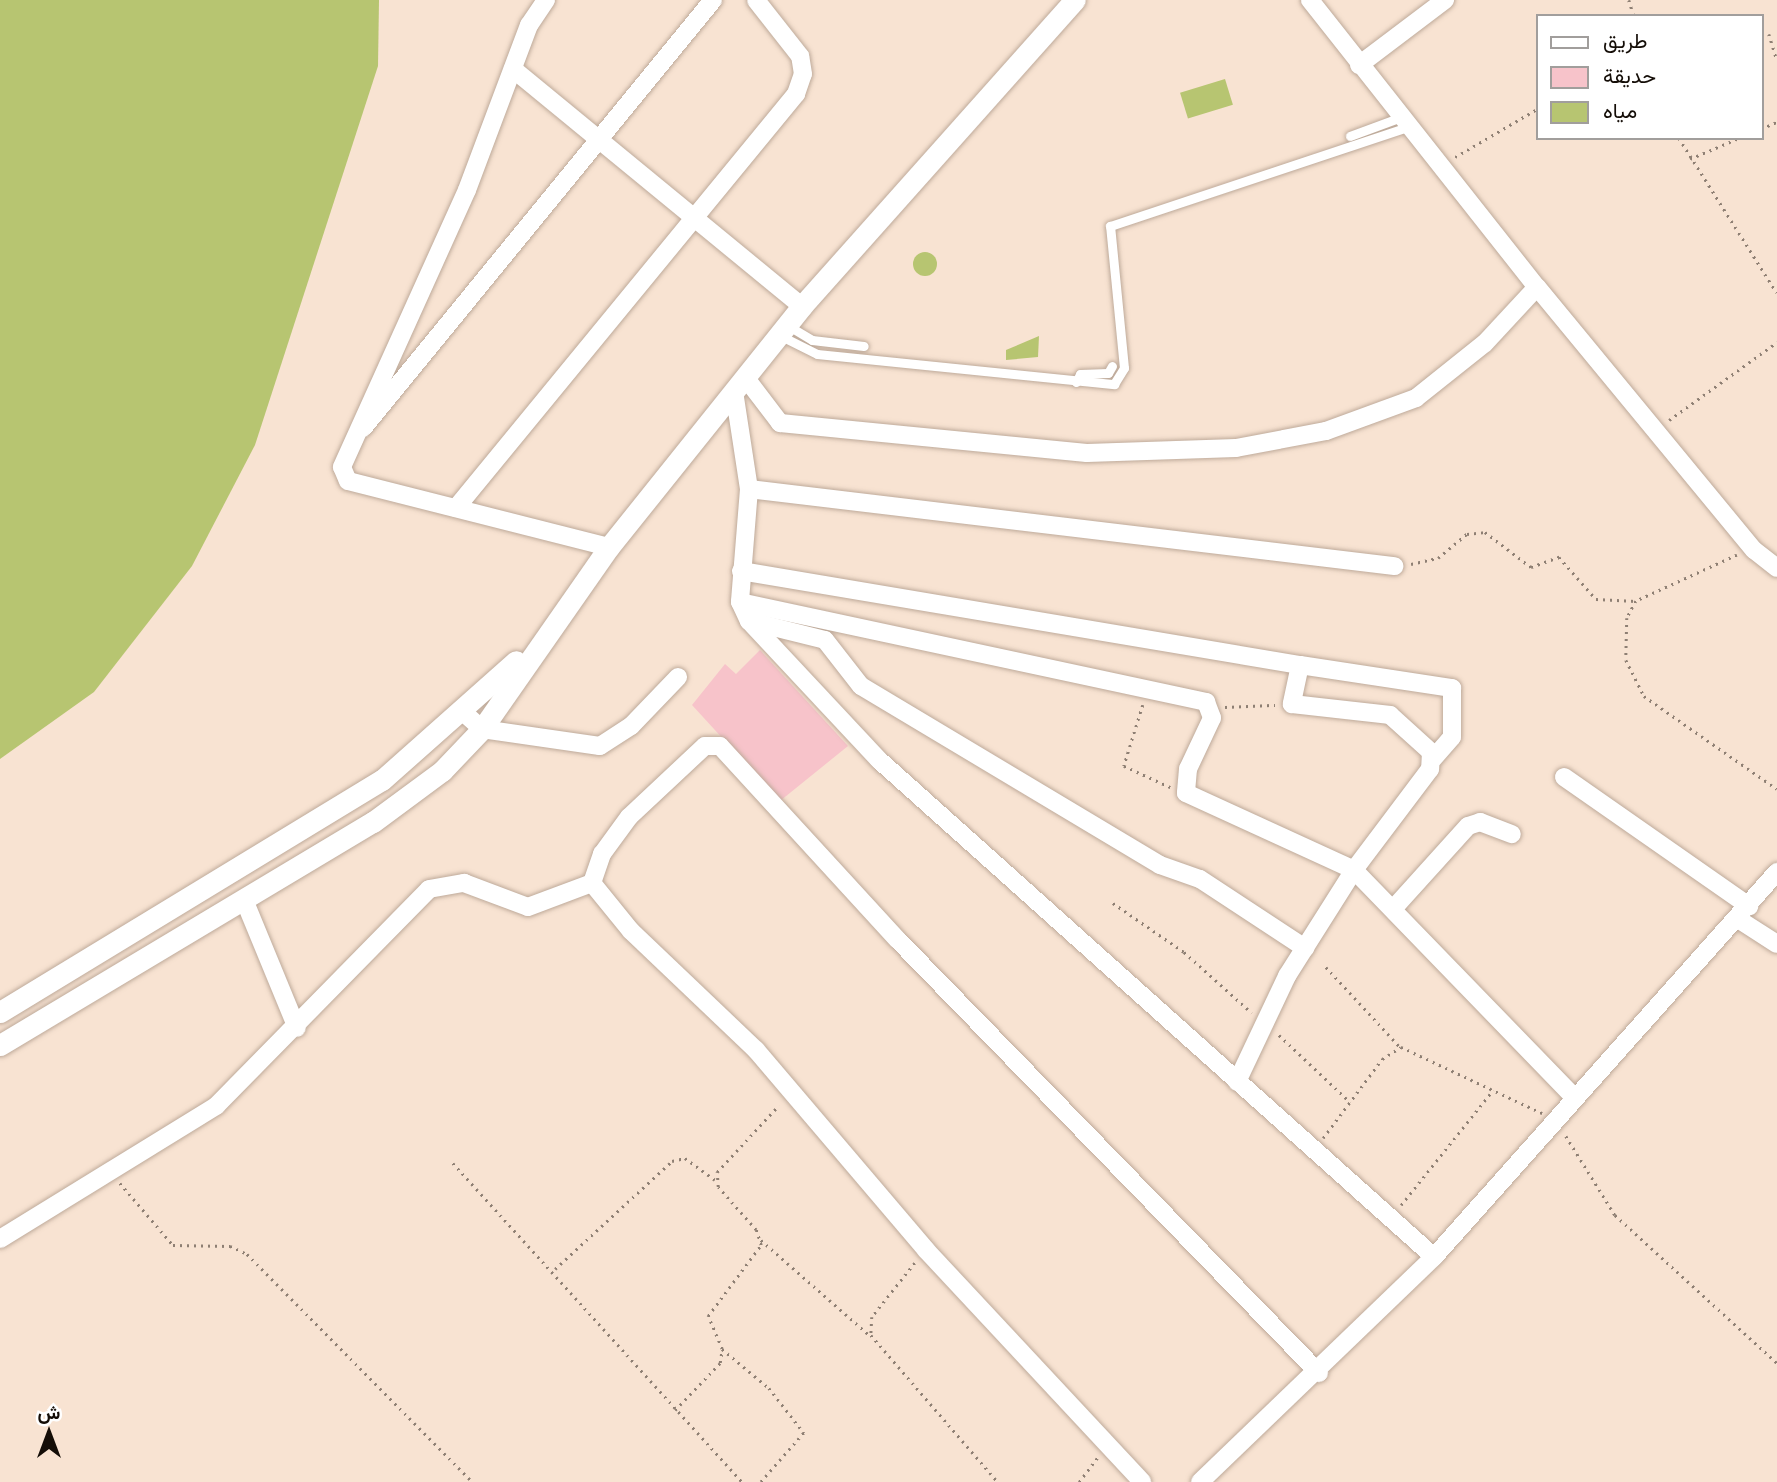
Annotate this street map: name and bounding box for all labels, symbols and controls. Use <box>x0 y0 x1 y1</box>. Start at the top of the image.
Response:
legend <box>1536 14 1763 140</box>
text: طريق <box>1603 27 1648 54</box>
text: حديقة <box>1603 62 1656 89</box>
text: مياه <box>1603 97 1637 124</box>
north arrow <box>14 1398 84 1468</box>
text: ش <box>38 1400 60 1424</box>

